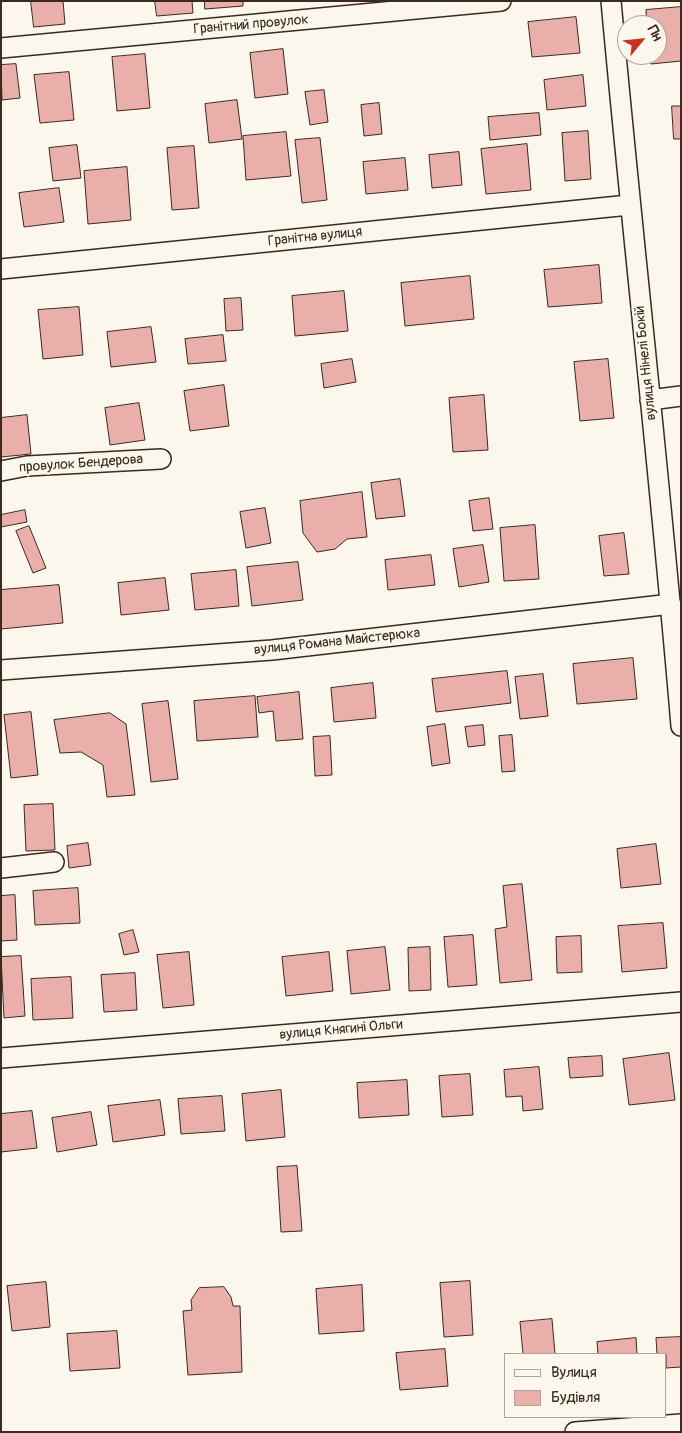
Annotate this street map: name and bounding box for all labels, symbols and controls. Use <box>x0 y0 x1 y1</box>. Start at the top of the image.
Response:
street label: Гранітний провулок <box>193 12 309 38</box>
north arrow <box>617 15 667 65</box>
text: Пн <box>644 22 666 44</box>
street label: Гранітна вулиця <box>267 224 363 250</box>
street label: вулиця Нінелі Бокій <box>632 305 660 421</box>
street label: провулок Бендерова <box>18 451 144 477</box>
street label: вулиця Романа Майстерюка <box>253 625 421 659</box>
street label: вулиця Княгині Ольги <box>279 1016 403 1044</box>
legend <box>504 1353 667 1418</box>
text: Вулиця <box>551 1363 597 1382</box>
text: Будівля <box>551 1388 600 1407</box>

